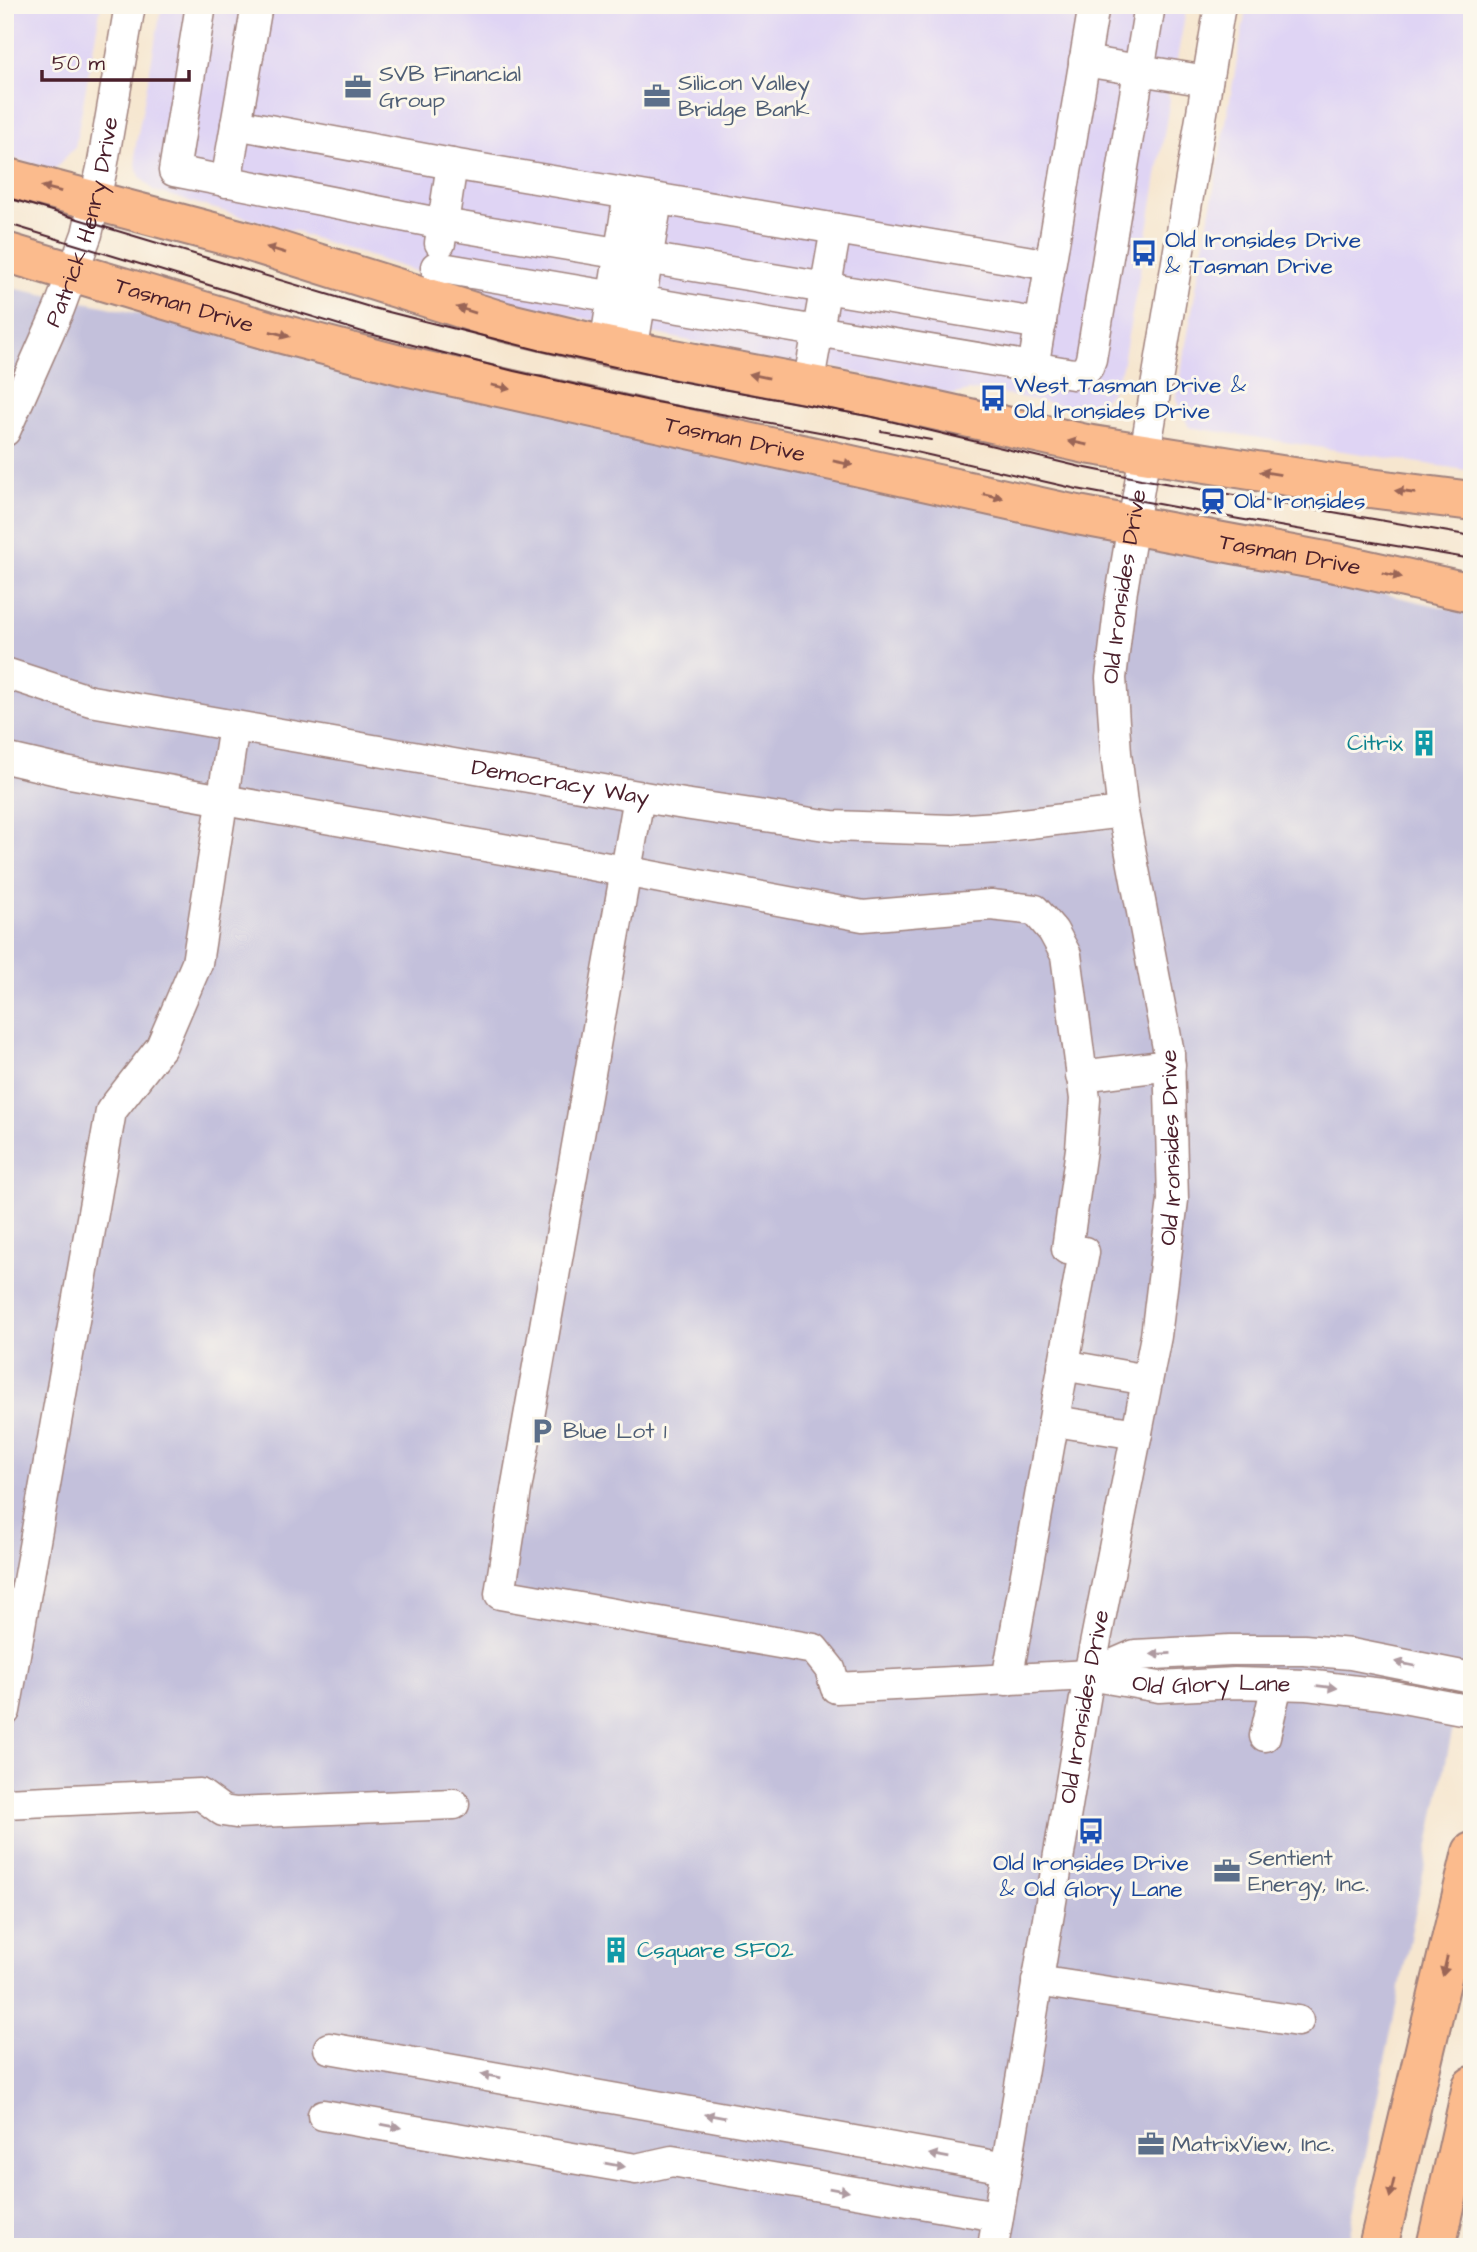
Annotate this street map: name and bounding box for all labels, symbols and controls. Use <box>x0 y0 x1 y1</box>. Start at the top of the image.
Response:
scale bar <box>42 38 189 82</box>
text: 50 m <box>52 49 106 78</box>
place label: SVB Financial Group <box>379 58 521 116</box>
place label: Silicon Valley Bridge Bank <box>678 67 810 126</box>
office icon: SVB Financial Group <box>343 72 373 102</box>
office icon: Silicon Valley Bridge Bank <box>642 81 672 111</box>
street label: Patrick Henry Drive <box>37 114 127 332</box>
one-way arrow <box>40 183 62 194</box>
place label: Old Ironsides Drive & Tasman Drive <box>1165 224 1361 282</box>
bus stop icon: Old Ironsides Drive & Tasman Drive <box>1129 238 1159 268</box>
one-way arrow <box>266 244 287 254</box>
street label: Tasman Drive <box>111 270 258 341</box>
one-way arrow <box>455 305 476 315</box>
one-way arrow <box>269 329 291 340</box>
place label: West Tasman Drive & Old Ironsides Drive <box>1014 369 1247 427</box>
one-way arrow <box>748 371 770 382</box>
one-way arrow <box>490 382 512 393</box>
bus stop icon: West Tasman Drive & Old Ironsides Drive <box>978 383 1008 413</box>
street label: Tasman Drive <box>661 408 808 470</box>
one-way arrow <box>1067 437 1089 448</box>
one-way arrow <box>832 457 854 468</box>
one-way arrow <box>1259 467 1281 478</box>
place label: Old Ironsides <box>1234 485 1365 517</box>
station icon: Old Ironsides <box>1198 486 1228 516</box>
one-way arrow <box>1394 486 1416 497</box>
street label: Old Ironsides Drive <box>1094 487 1155 686</box>
one-way arrow <box>982 491 1004 502</box>
street label: Tasman Drive <box>1217 526 1364 584</box>
one-way arrow <box>1381 570 1403 581</box>
place label: Citrix <box>1347 727 1403 759</box>
building icon: Citrix <box>1409 728 1439 758</box>
street label: Democracy Way <box>469 751 652 815</box>
street label: Old Ironsides Drive <box>1151 1049 1189 1247</box>
place label: Blue Lot 1 <box>563 1415 667 1447</box>
parking icon: Blue Lot 1 <box>527 1416 557 1446</box>
street label: Old Ironsides Drive <box>1052 1607 1118 1806</box>
one-way arrow <box>1150 1648 1172 1659</box>
one-way arrow <box>1394 1658 1416 1669</box>
street label: Old Glory Lane <box>1130 1667 1291 1703</box>
one-way arrow <box>1316 1682 1338 1693</box>
bus stop icon: Old Ironsides Drive & Old Glory Lane <box>1076 1816 1106 1846</box>
place label: Sentient Energy, Inc. <box>1248 1842 1369 1901</box>
place label: Old Ironsides Drive & Old Glory Lane <box>993 1847 1189 1906</box>
office icon: Sentient Energy, Inc. <box>1212 1856 1242 1886</box>
place label: Csquare SFO2 <box>637 1934 794 1966</box>
building icon: Csquare SFO2 <box>601 1935 631 1965</box>
one-way arrow <box>1439 1956 1450 1978</box>
one-way arrow <box>480 2070 502 2081</box>
one-way arrow <box>704 2110 726 2121</box>
one-way arrow <box>380 2121 402 2132</box>
place label: MatrixView, Inc. <box>1172 2128 1334 2160</box>
office icon: MatrixView, Inc. <box>1136 2129 1166 2159</box>
one-way arrow <box>928 2150 950 2161</box>
one-way arrow <box>604 2160 626 2171</box>
one-way arrow <box>1387 2177 1398 2199</box>
one-way arrow <box>828 2185 850 2196</box>

